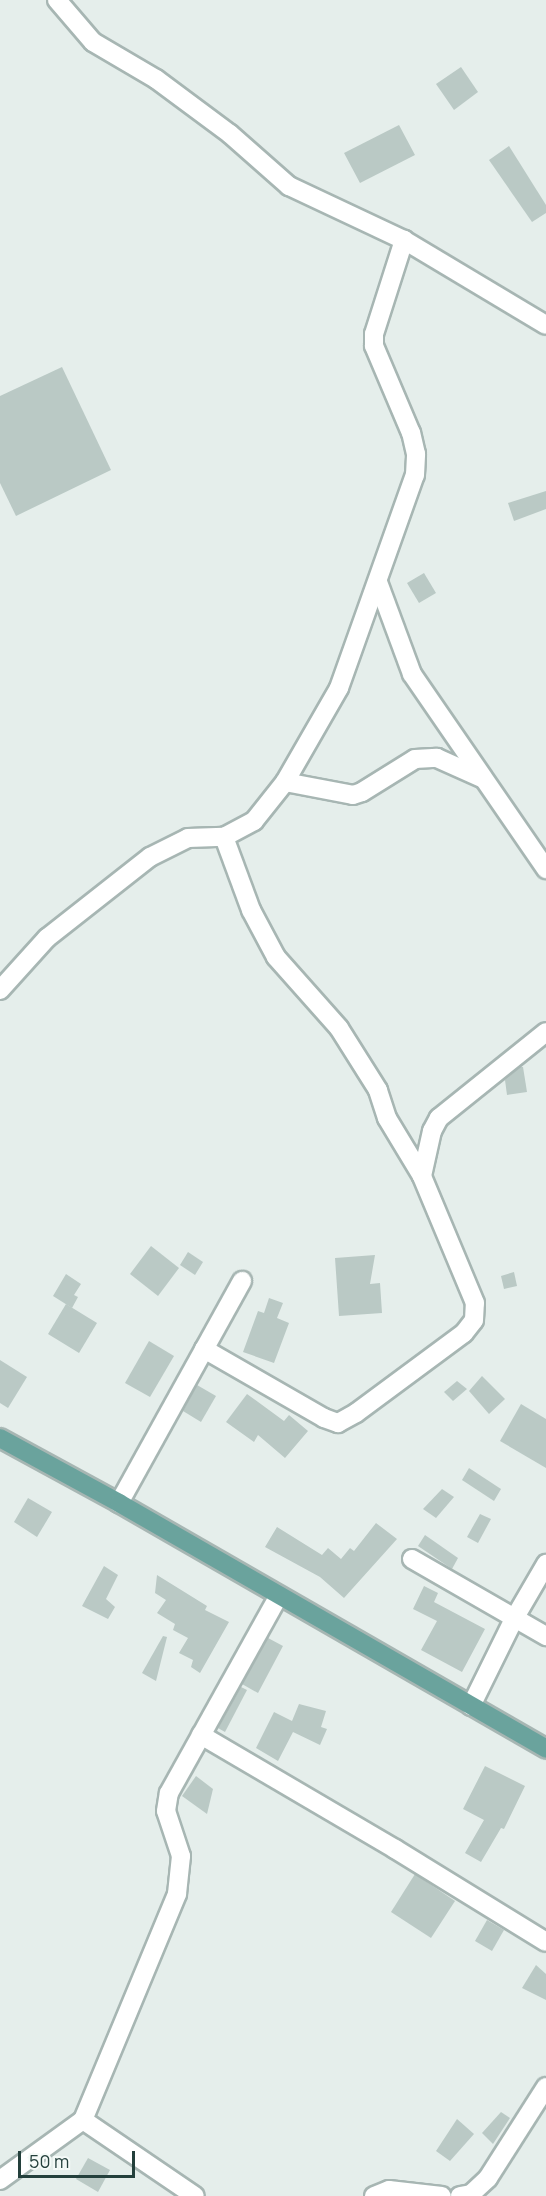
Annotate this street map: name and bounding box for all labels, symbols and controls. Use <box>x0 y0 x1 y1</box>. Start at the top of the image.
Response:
scale bar <box>21 2139 138 2177</box>
text: 50 m <box>29 2149 69 2173</box>

